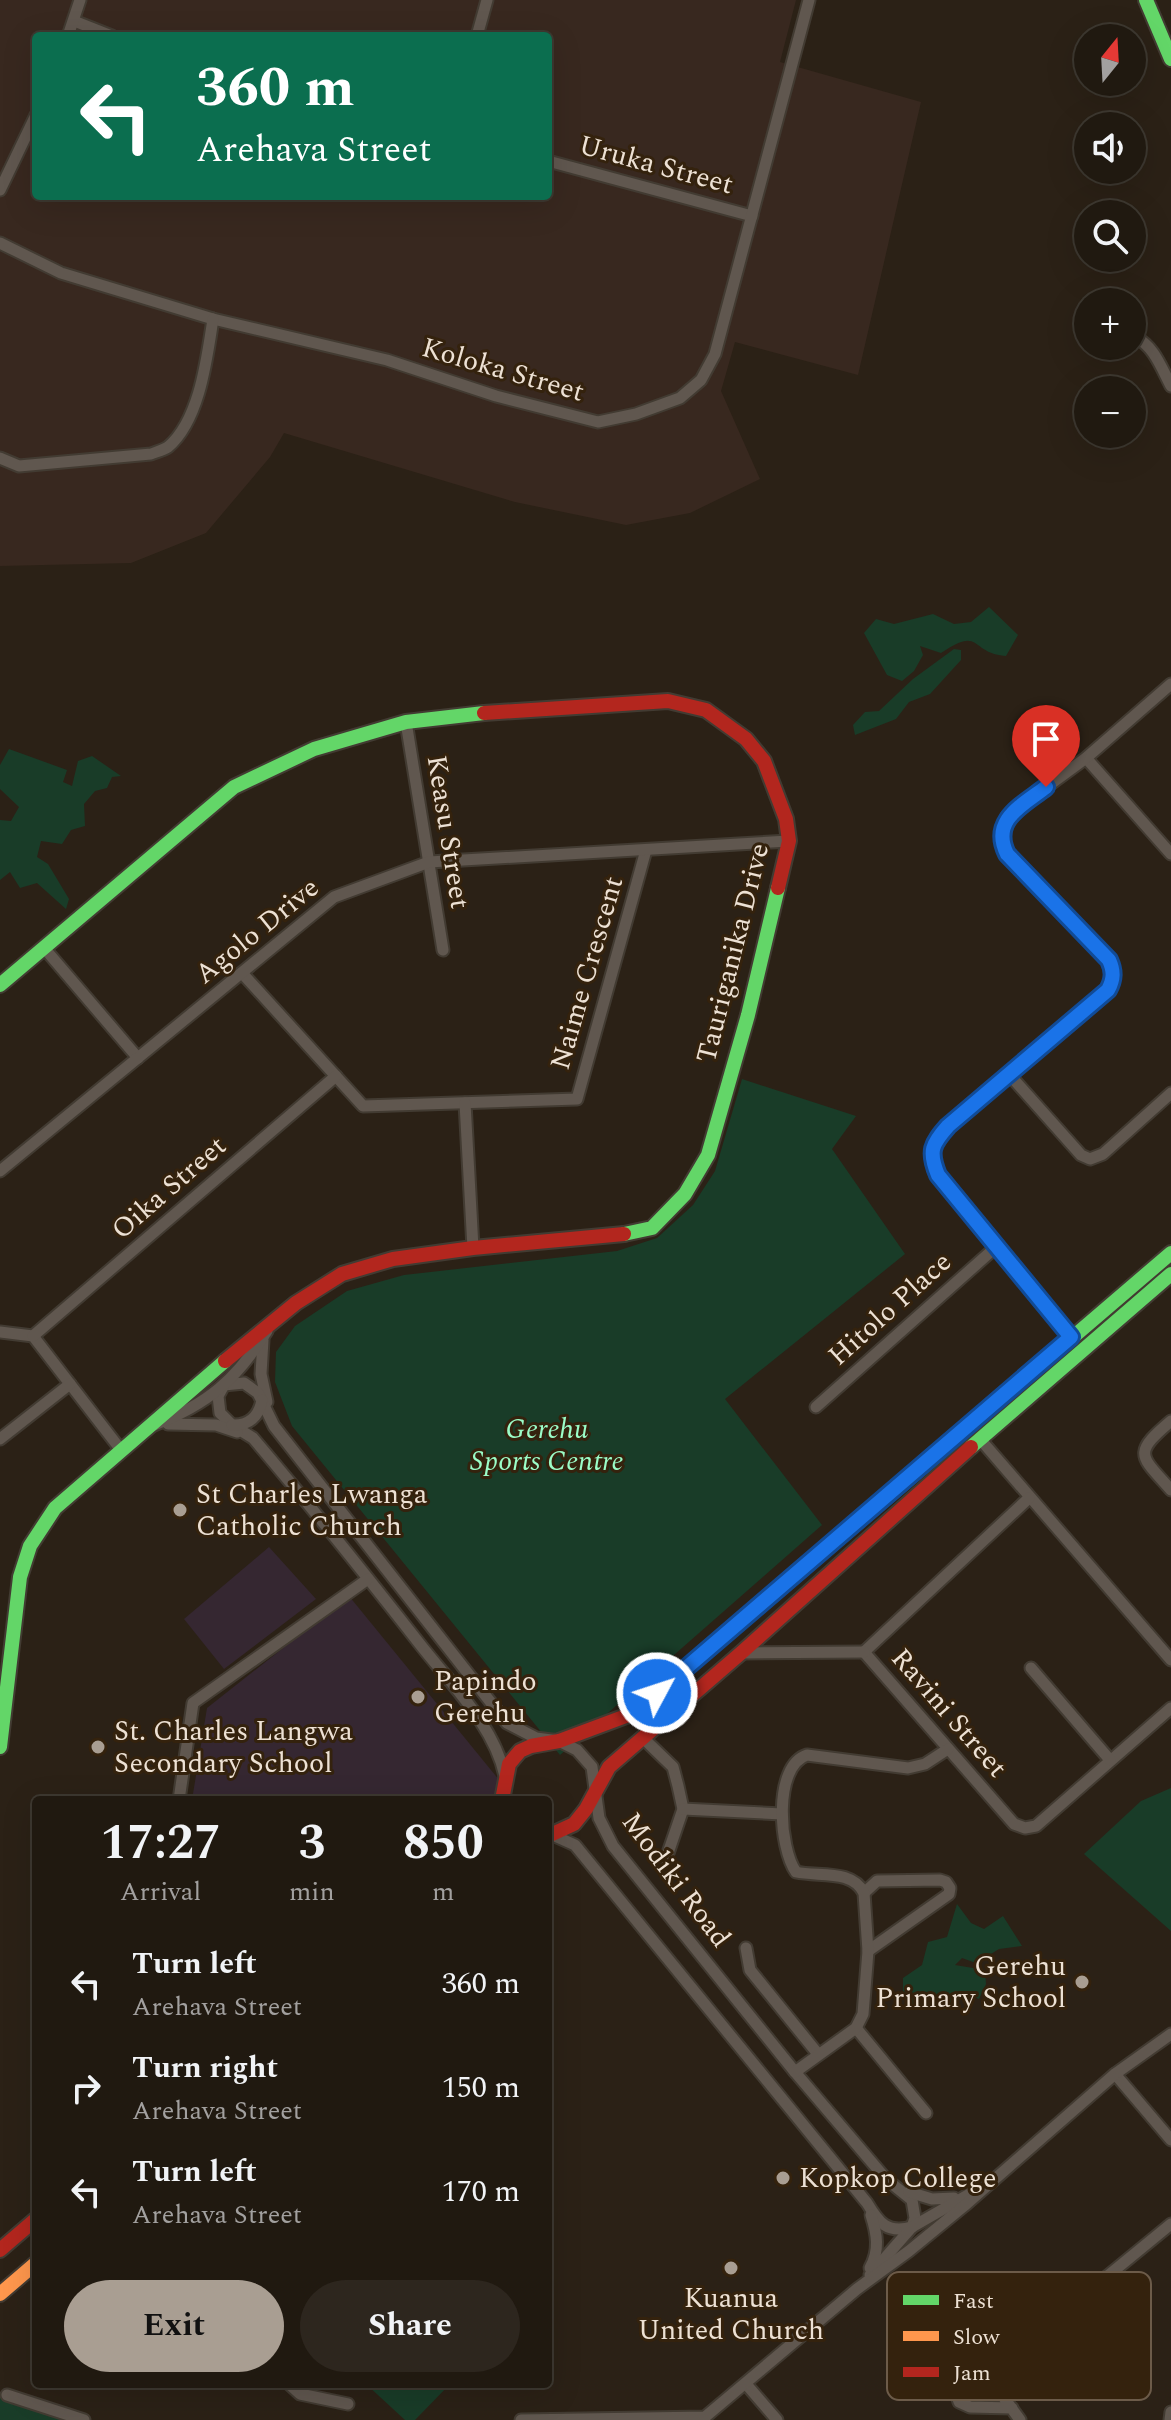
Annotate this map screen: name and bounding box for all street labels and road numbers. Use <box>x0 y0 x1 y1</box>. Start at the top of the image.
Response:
street label: Uruka Street <box>574 124 738 206</box>
street label: Koloka Street <box>417 326 589 414</box>
street label: Keasu Street <box>415 752 481 912</box>
street label: Tauriganika Drive <box>685 839 781 1067</box>
street label: Agolo Drive <box>185 867 329 995</box>
street label: Naime Crescent <box>539 871 635 1075</box>
street label: Oika Street <box>102 1126 236 1250</box>
street label: Hitolo Place <box>819 1242 961 1376</box>
street label: Ravini Street <box>880 1638 1018 1788</box>
street label: Modiki Road <box>611 1803 741 1957</box>

